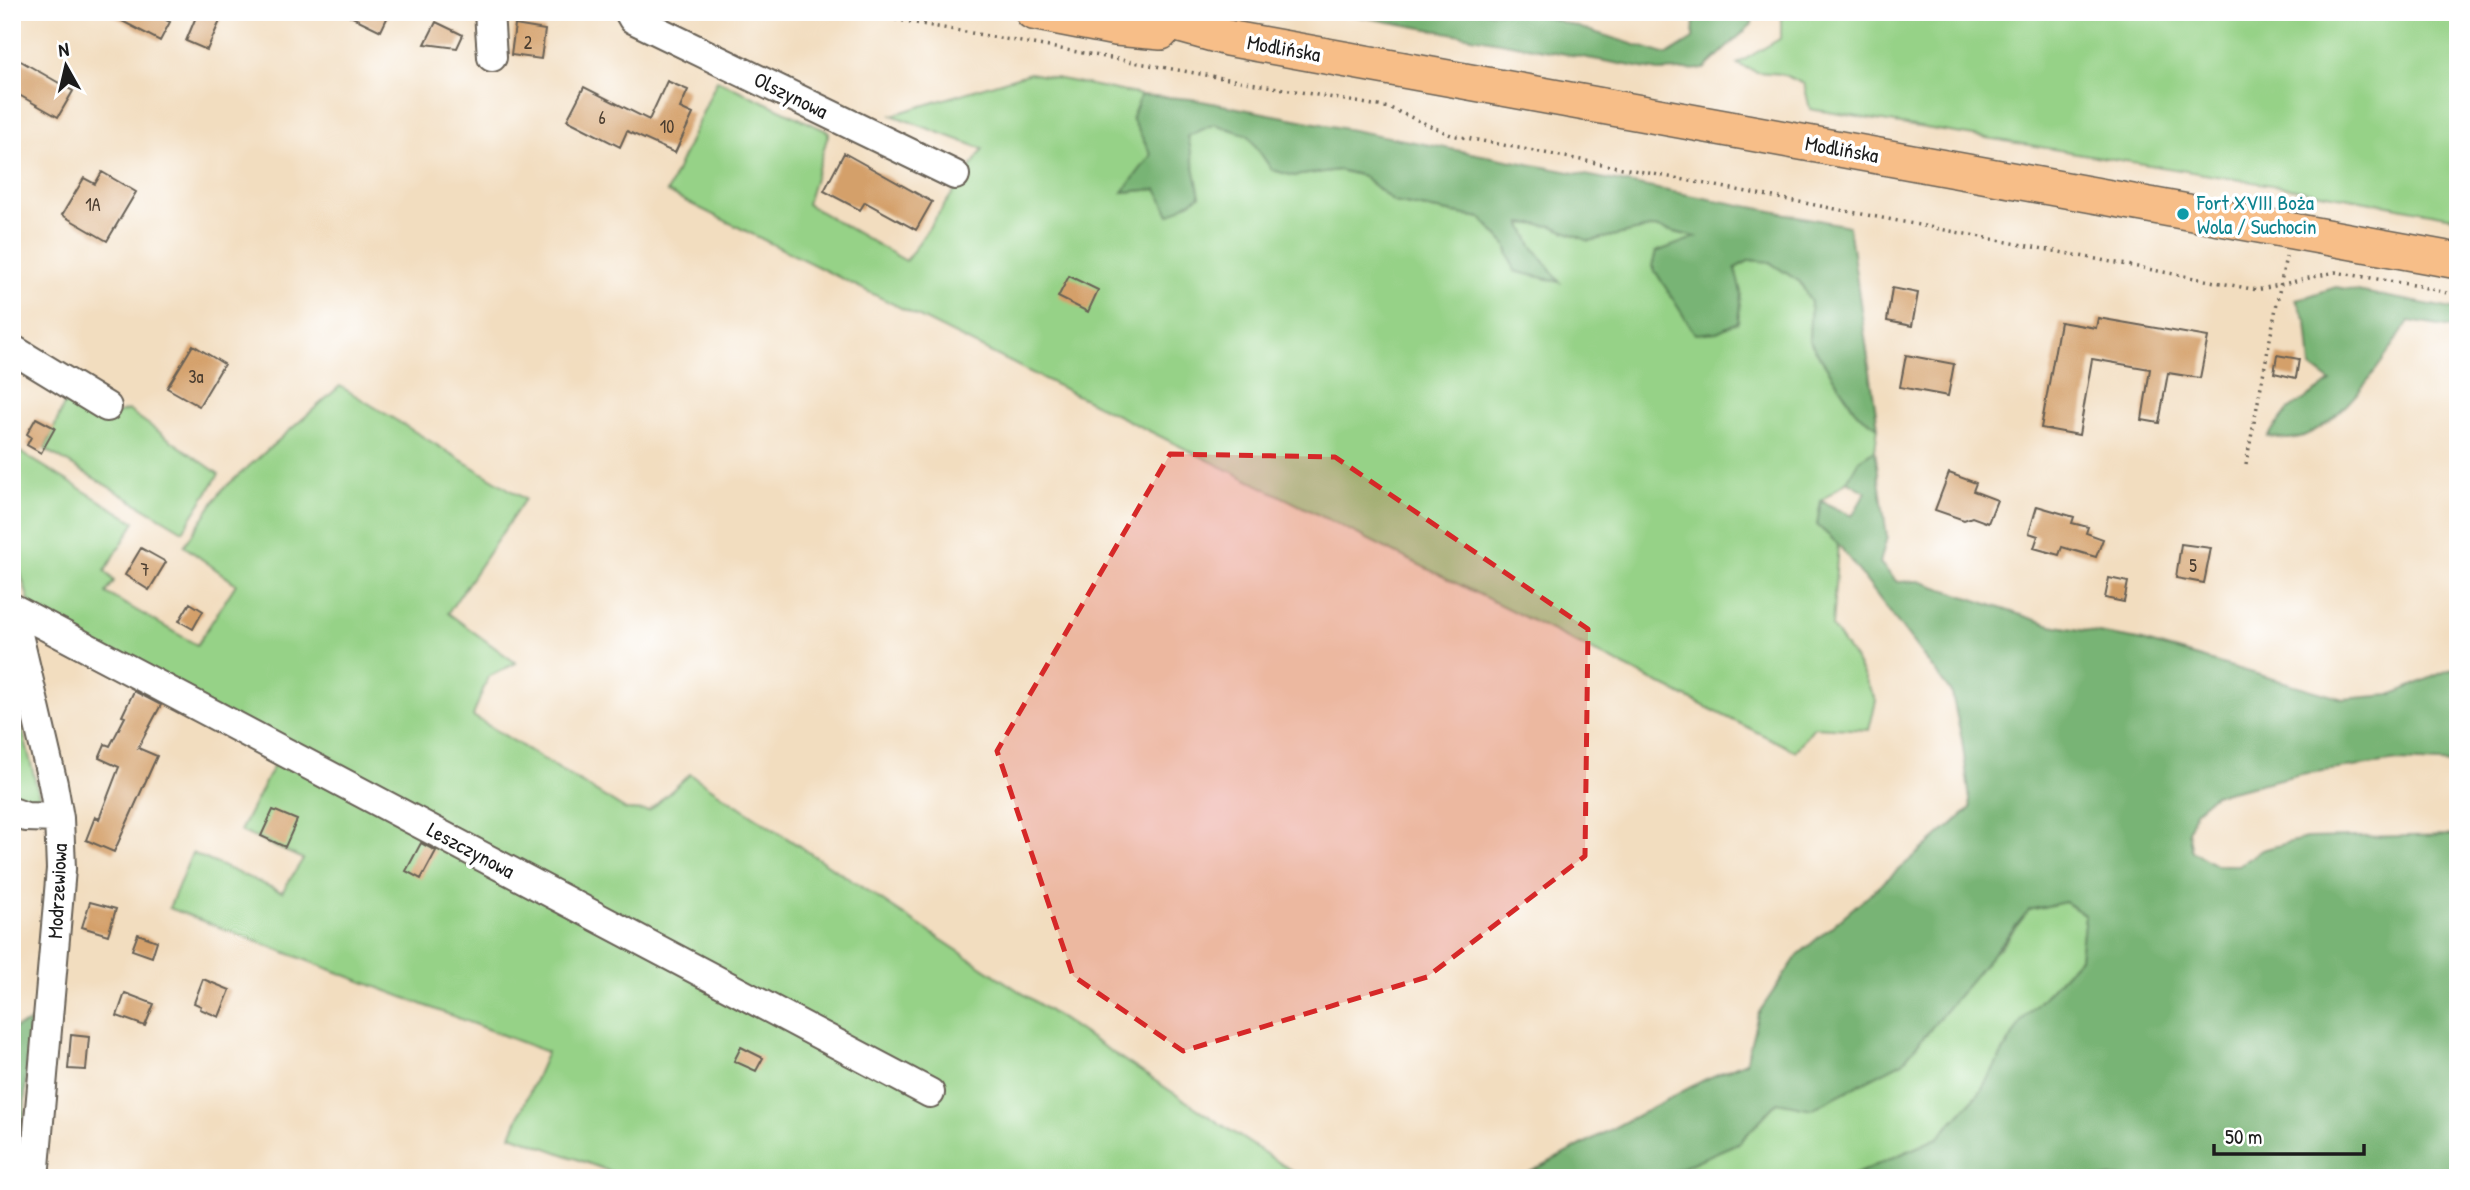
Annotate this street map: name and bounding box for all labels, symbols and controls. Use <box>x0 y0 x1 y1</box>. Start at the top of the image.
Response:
street label: Modlińska <box>1245 27 1323 69</box>
house number: 2 <box>524 30 533 55</box>
north arrow <box>32 32 102 102</box>
text: N <box>57 36 70 63</box>
street label: Olszynowa <box>749 65 833 125</box>
house number: 6 <box>598 105 606 130</box>
house number: 10 <box>660 114 674 139</box>
street label: Modlińska <box>1803 128 1881 170</box>
place label: Fort XVIII Boża Wola / Suchocin <box>2196 188 2317 241</box>
house number: 1A <box>85 192 101 217</box>
marker: Fort XVIII Boża Wola / Suchocin <box>2175 206 2191 222</box>
house number: 3a <box>188 364 204 389</box>
house number: 5 <box>2189 553 2197 578</box>
house number: 7 <box>141 557 150 582</box>
street label: Leszczynowa <box>422 815 520 885</box>
street label: Modrzewiowa <box>40 843 74 939</box>
scale bar <box>2214 1113 2365 1157</box>
text: 50 m <box>2225 1122 2262 1151</box>

